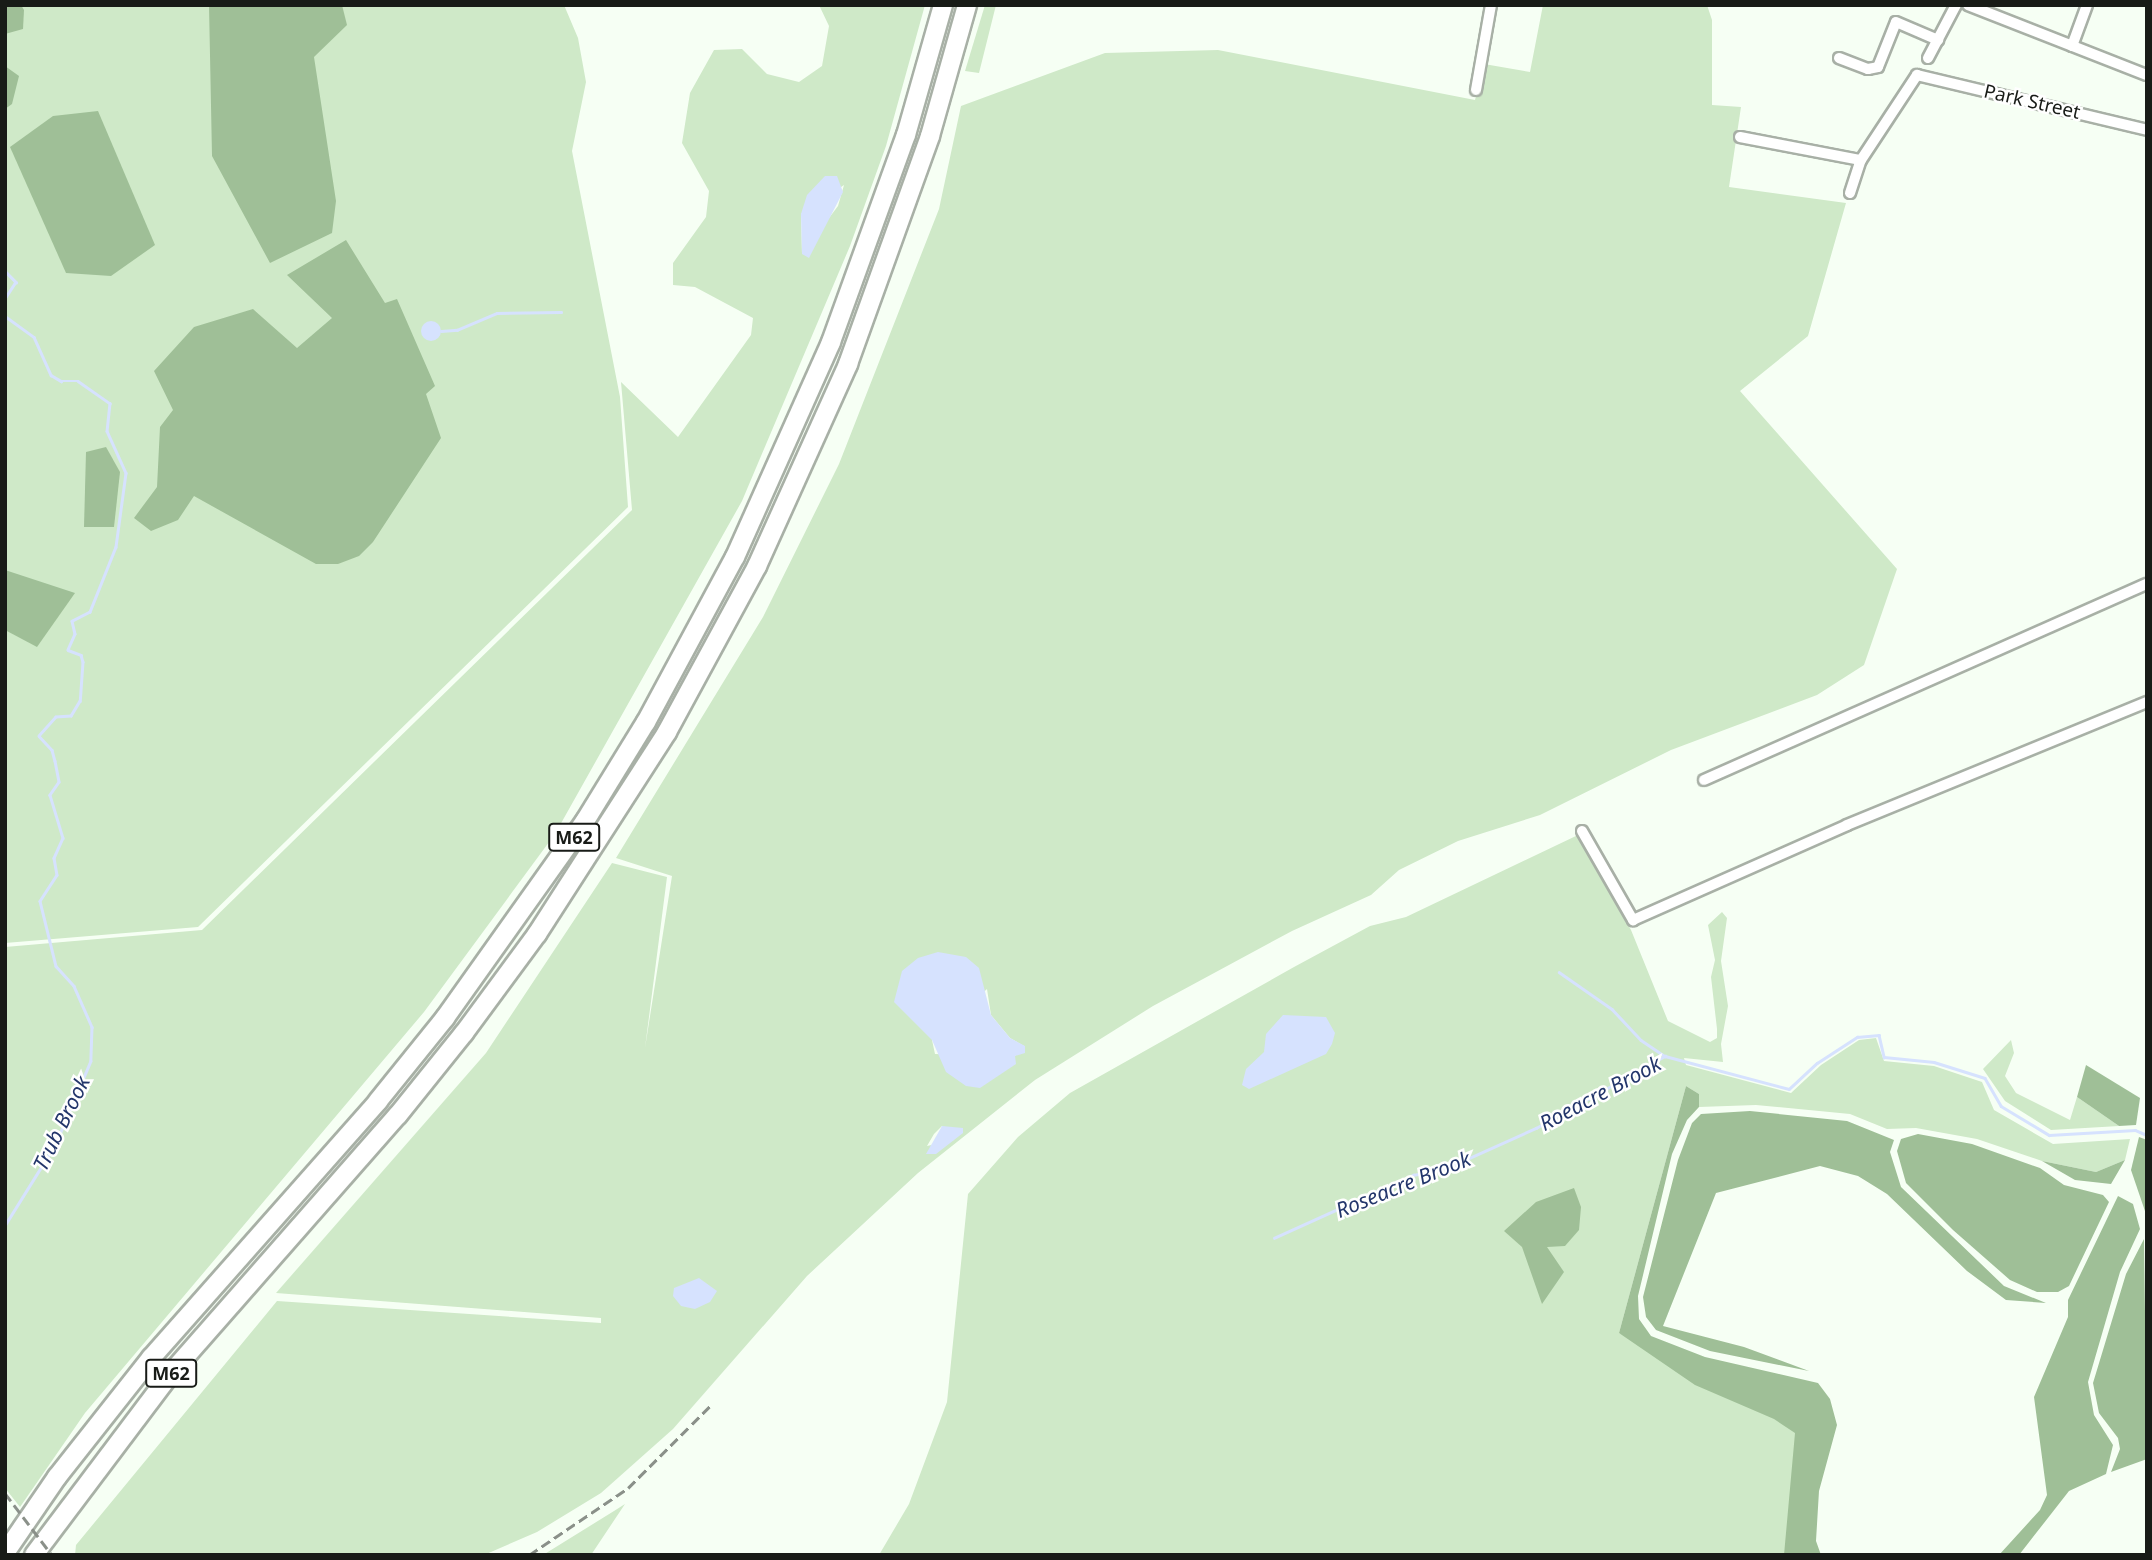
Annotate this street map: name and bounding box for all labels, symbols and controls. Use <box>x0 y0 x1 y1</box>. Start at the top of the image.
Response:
street label: Park Street <box>1982 80 2082 124</box>
road number: M62 <box>548 822 600 852</box>
water label: Roeacre Brook <box>1535 1050 1665 1136</box>
water label: Trub Brook <box>27 1072 95 1174</box>
water label: Roseacre Brook <box>1332 1145 1474 1223</box>
road number: M62 <box>145 1358 197 1388</box>

